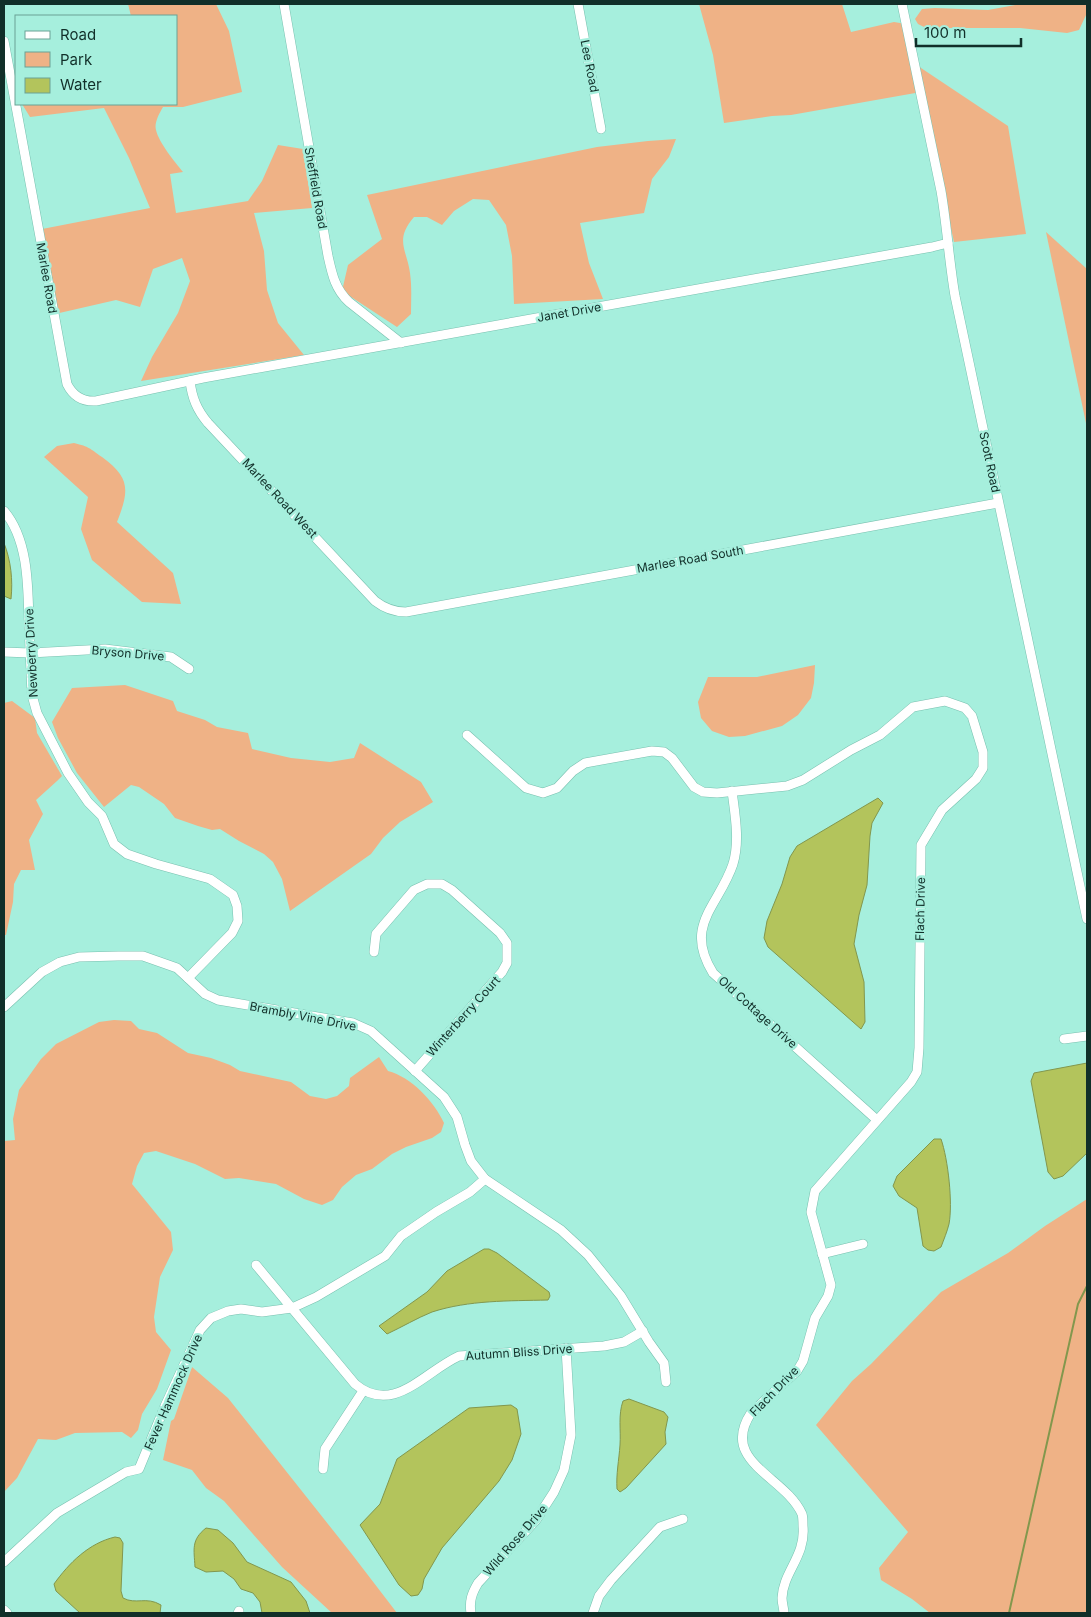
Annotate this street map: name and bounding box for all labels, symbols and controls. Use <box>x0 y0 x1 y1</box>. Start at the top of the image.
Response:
legend <box>15 15 178 105</box>
scale bar <box>916 15 1021 47</box>
text: 100 m <box>924 23 966 42</box>
text: Road <box>60 25 96 44</box>
street label: Lee Road <box>578 39 602 93</box>
text: Park <box>60 50 93 69</box>
text: Water <box>60 75 102 94</box>
street label: Sheffield Road <box>301 146 331 230</box>
street label: Marlee Road <box>33 241 61 315</box>
street label: Janet Drive <box>536 299 602 325</box>
street label: Scott Road <box>976 430 1004 494</box>
street label: Marlee Road West <box>239 455 321 541</box>
street label: Marlee Road South <box>636 542 744 576</box>
street label: Newberry Drive <box>21 608 41 698</box>
street label: Bryson Drive <box>91 642 165 664</box>
street label: Flach Drive <box>912 877 928 941</box>
street label: Winterberry Court <box>423 973 503 1059</box>
street label: Old Cottage Drive <box>716 973 800 1051</box>
street label: Brambly Vine Drive <box>248 998 358 1034</box>
street label: Fever Hammock Drive <box>141 1332 205 1452</box>
street label: Autumn Bliss Drive <box>465 1341 573 1363</box>
street label: Flach Drive <box>746 1363 802 1419</box>
street label: Wild Rose Drive <box>480 1501 550 1579</box>

